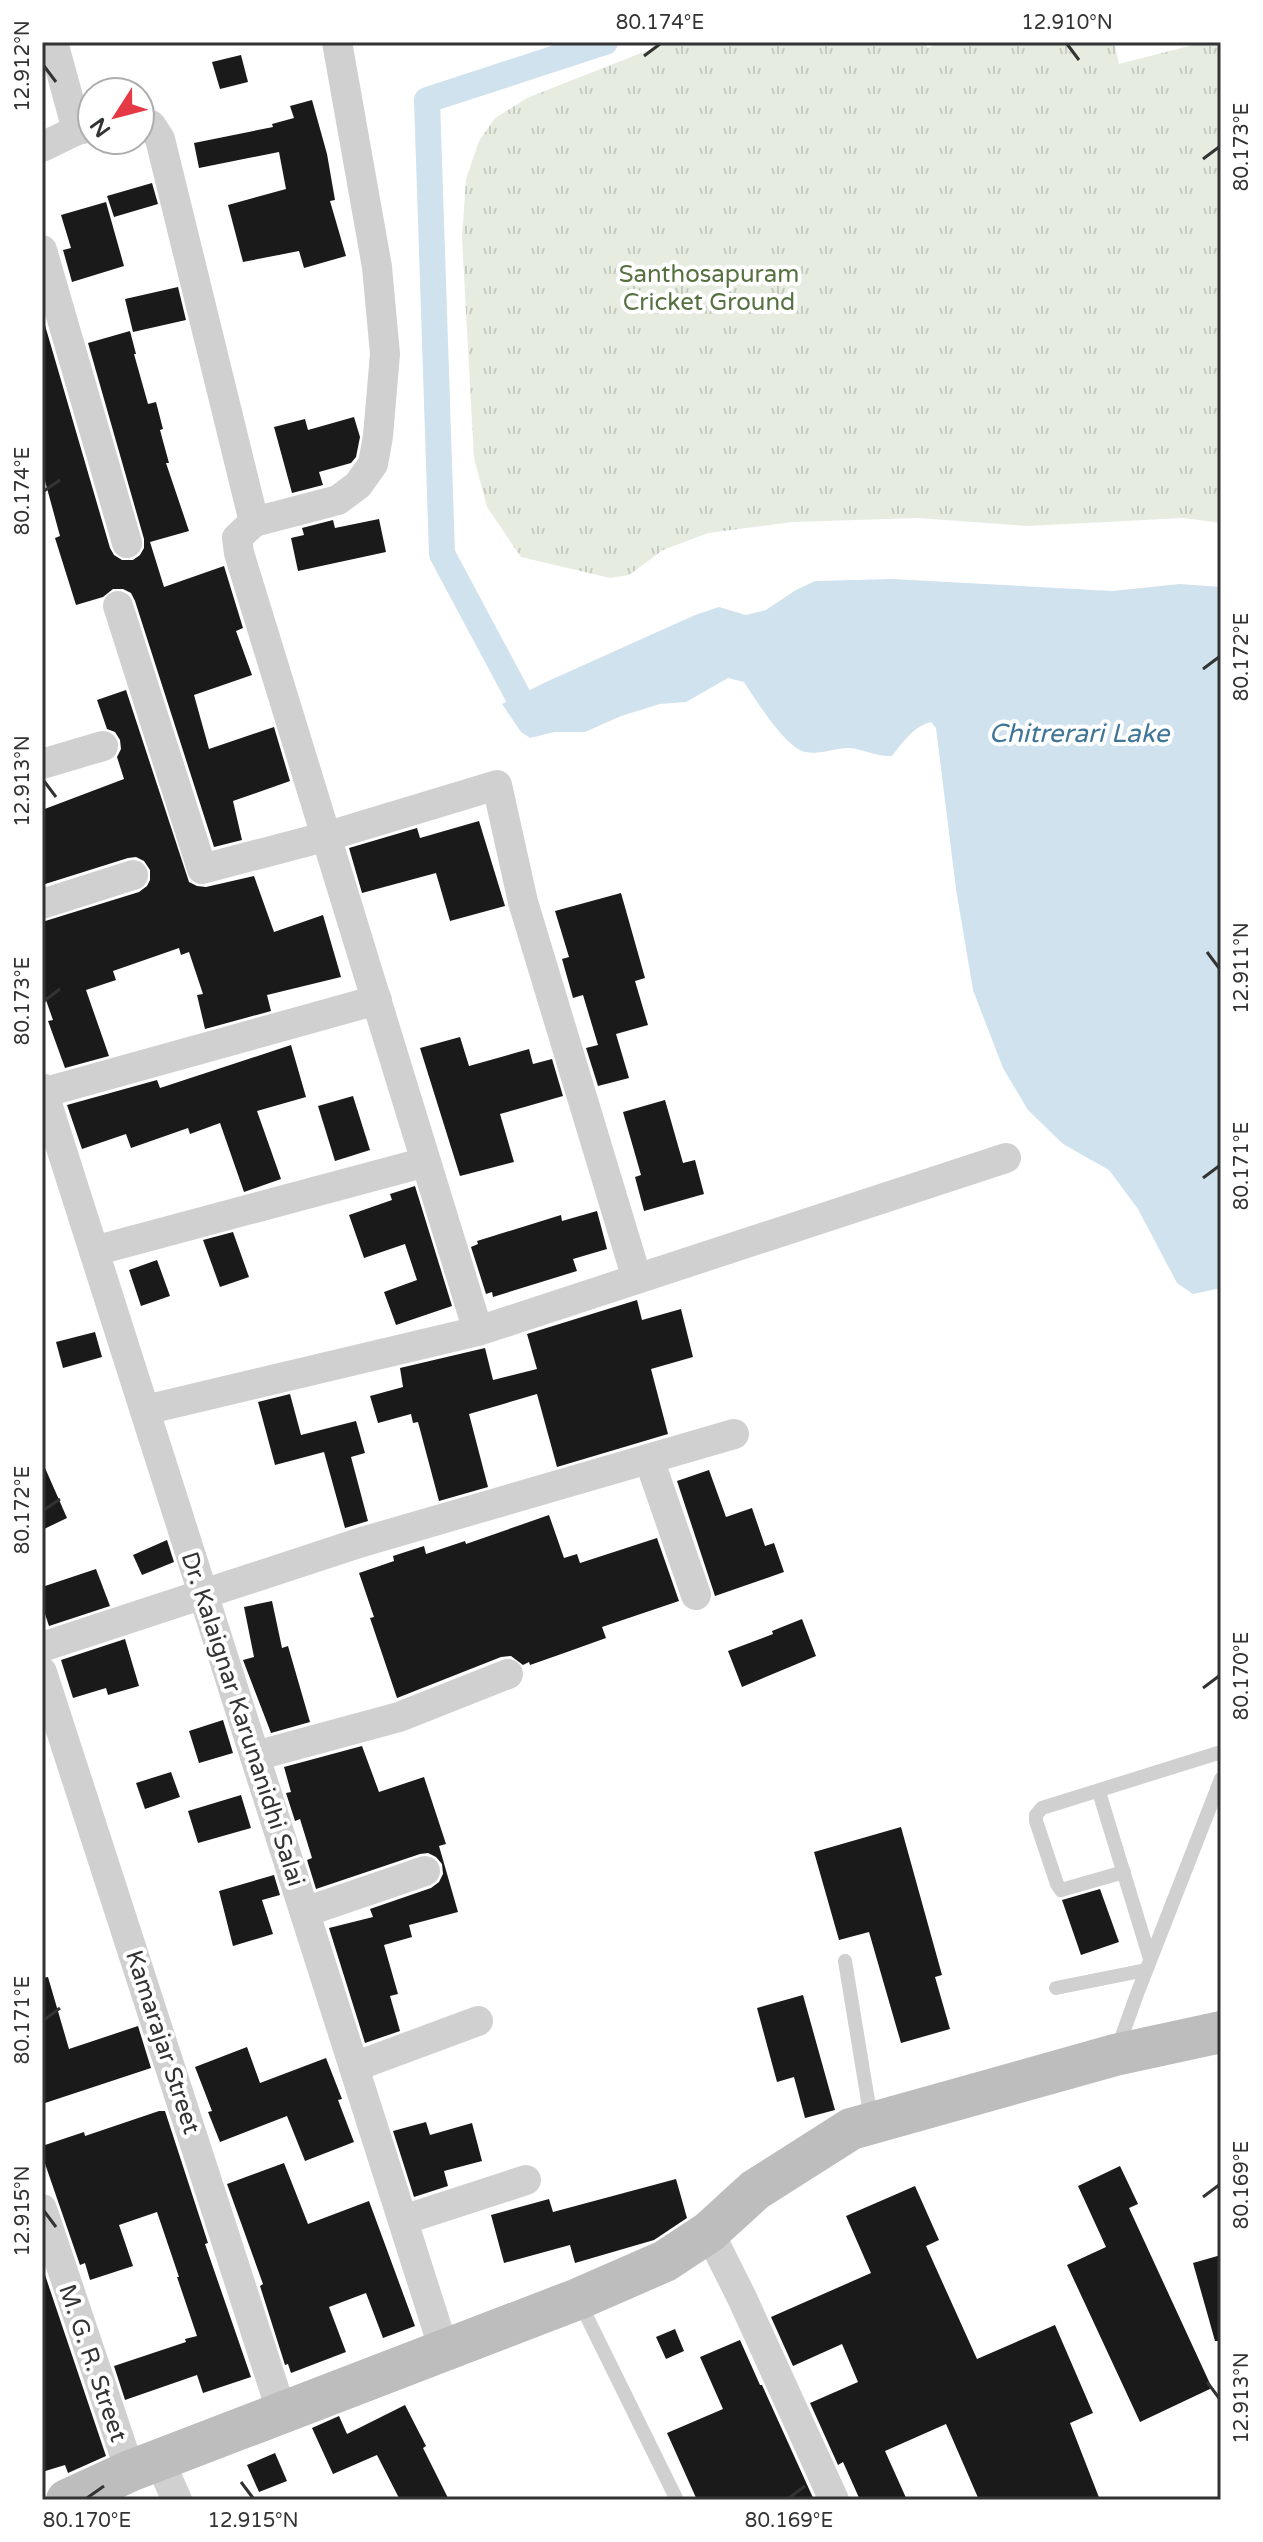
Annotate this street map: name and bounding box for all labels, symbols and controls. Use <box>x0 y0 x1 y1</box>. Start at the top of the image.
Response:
text: 80.174°E <box>616 11 704 35</box>
text: 12.910°N <box>1021 11 1113 35</box>
text: 12.912°N <box>11 20 35 112</box>
north arrow <box>76 76 156 156</box>
text: 80.173°E <box>1230 103 1254 191</box>
text: N <box>85 112 116 142</box>
park label: Santhosapuram Cricket Ground <box>619 260 799 317</box>
text: 80.174°E <box>11 447 35 535</box>
text: 80.172°E <box>1230 613 1254 701</box>
water label: Chitrerari Lake <box>989 718 1171 749</box>
text: 12.913°N <box>11 735 35 827</box>
text: 12.911°N <box>1230 922 1254 1014</box>
text: 80.173°E <box>11 957 35 1045</box>
text: 80.171°E <box>1230 1122 1254 1210</box>
text: 80.172°E <box>11 1466 35 1554</box>
street label: Dr. Kalaignar Karunanidhi Salai <box>175 1548 310 1890</box>
text: 80.170°E <box>1230 1632 1254 1720</box>
street label: Kamarajar Street <box>119 1947 206 2138</box>
text: 80.171°E <box>11 1976 35 2064</box>
text: 80.169°E <box>1230 2141 1254 2229</box>
text: 12.915°N <box>11 2165 35 2257</box>
street label: M. G. R. Street <box>52 2281 133 2446</box>
text: 12.913°N <box>1230 2352 1254 2444</box>
text: 80.170°E <box>43 2509 131 2533</box>
text: 12.915°N <box>207 2509 299 2533</box>
text: 80.169°E <box>745 2509 833 2533</box>

